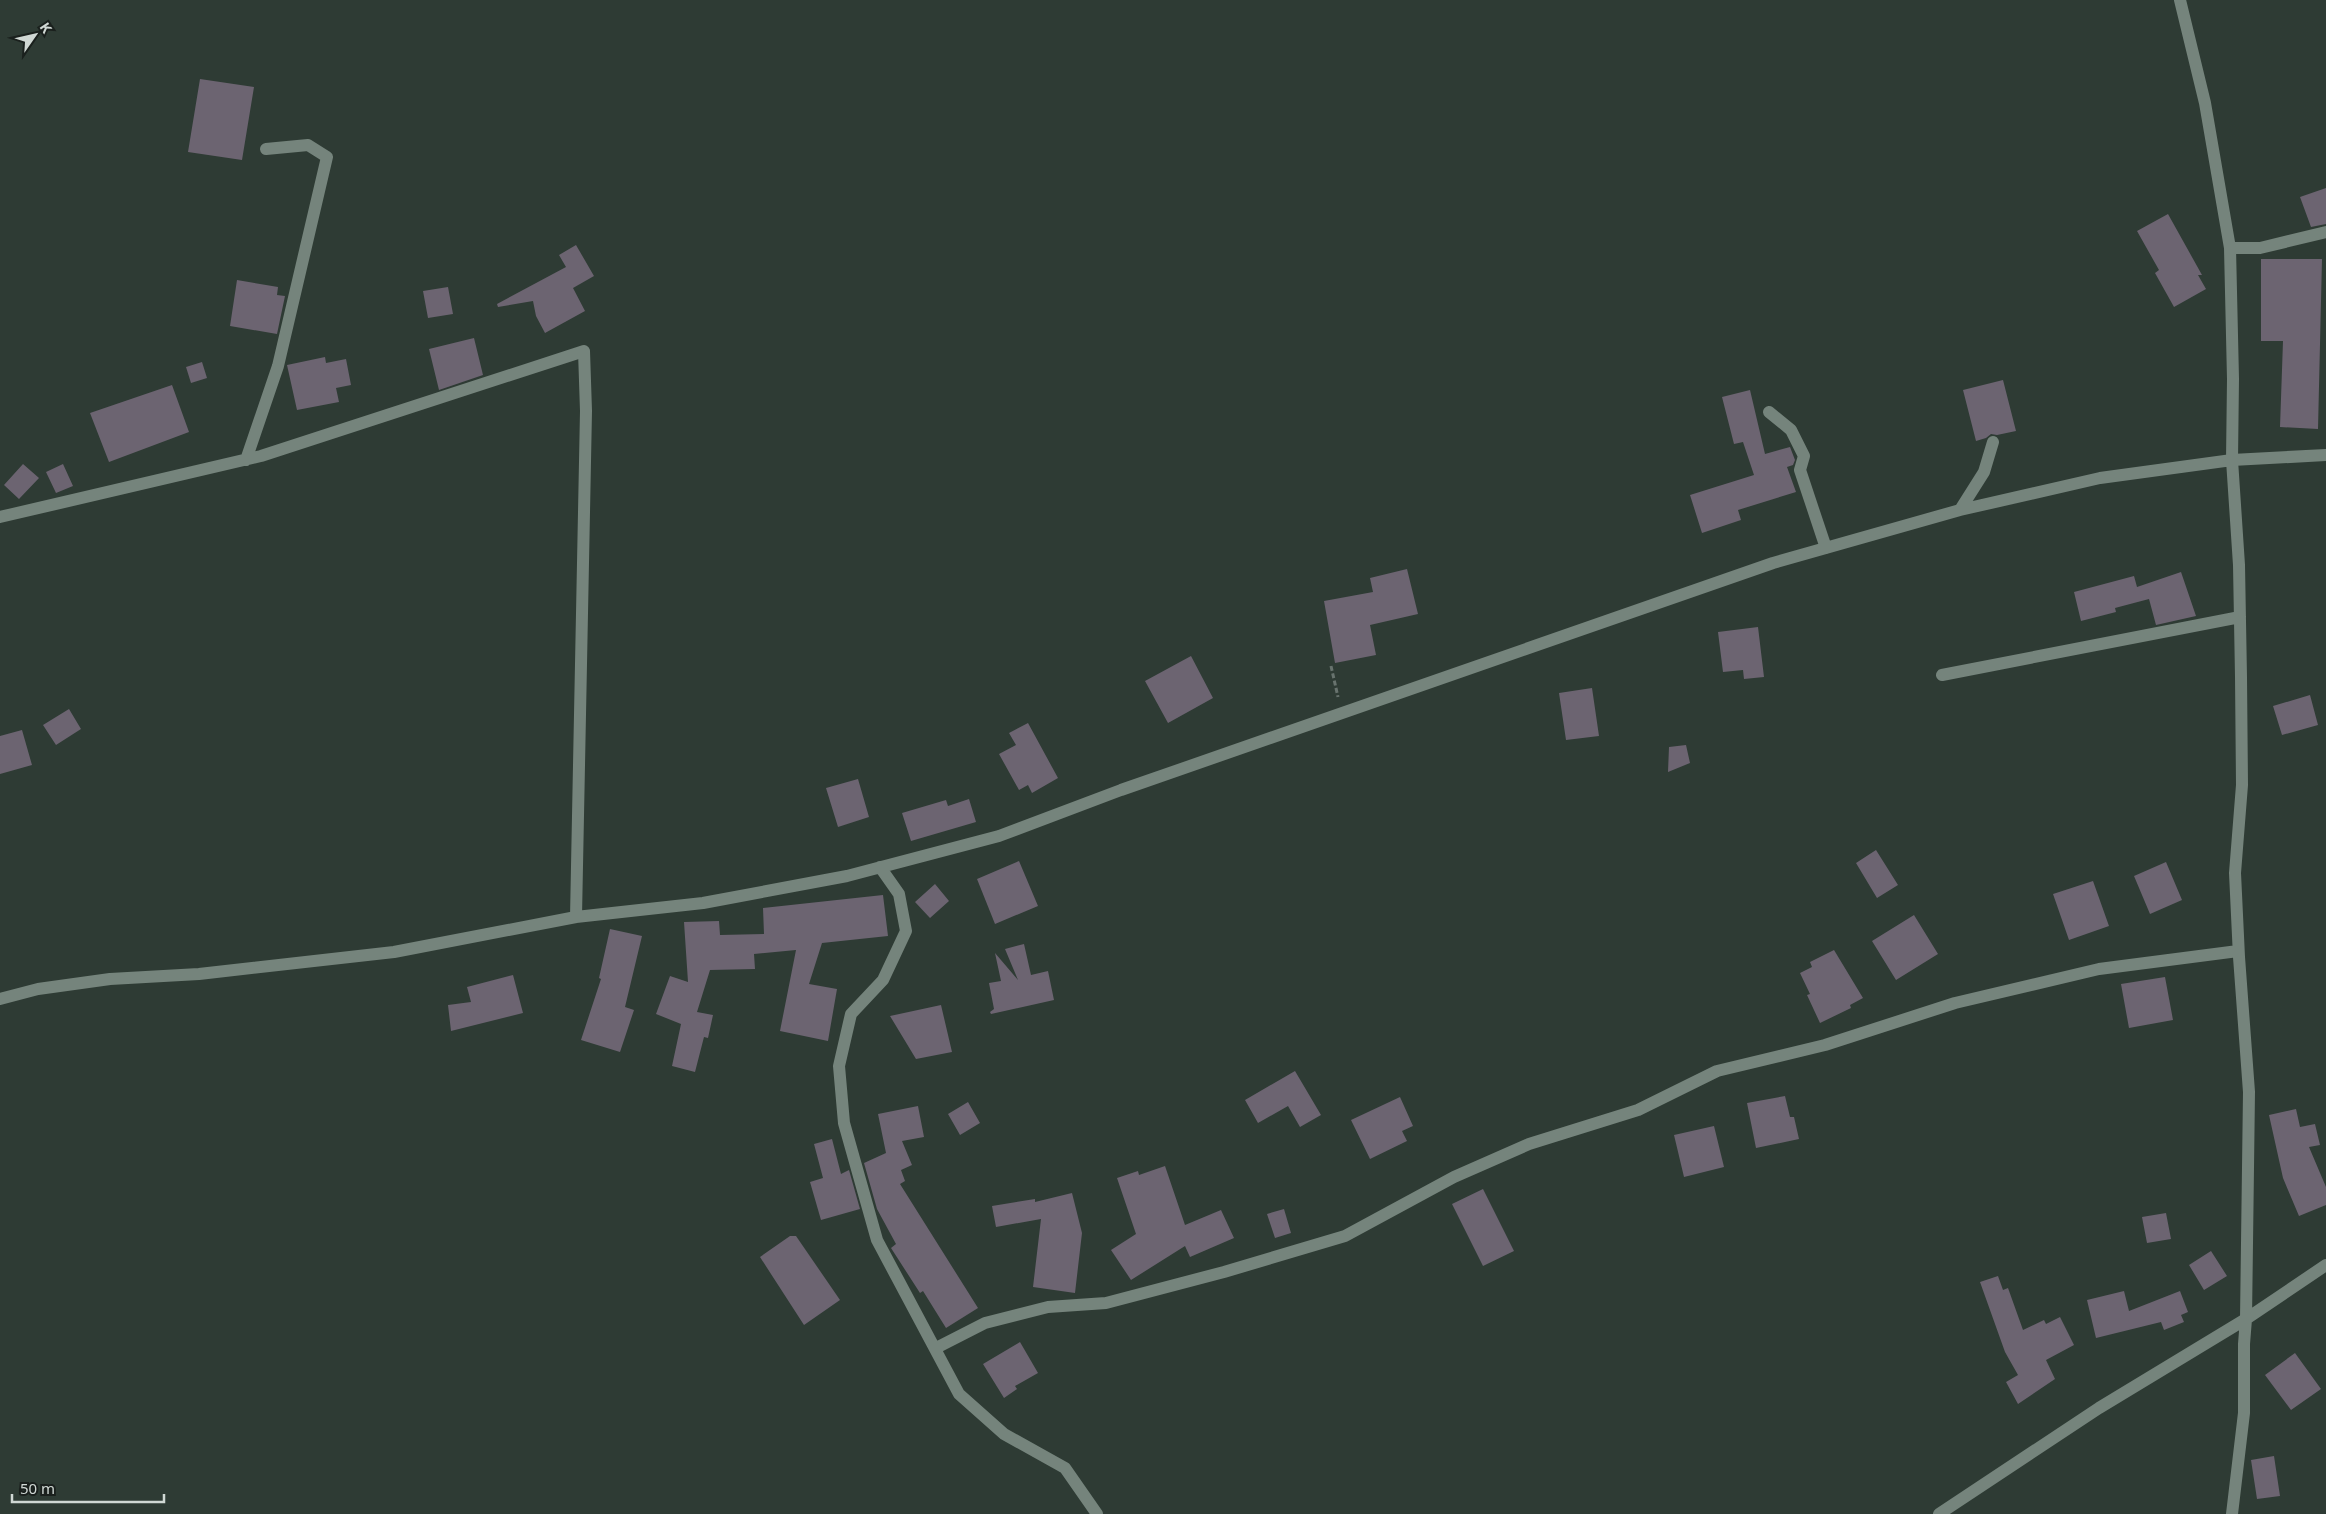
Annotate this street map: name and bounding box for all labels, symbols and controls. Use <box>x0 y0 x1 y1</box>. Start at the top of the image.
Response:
north arrow <box>10 10 60 60</box>
text: K <box>36 18 57 37</box>
scale bar <box>12 1472 165 1504</box>
text: 50 m <box>20 1478 55 1498</box>

